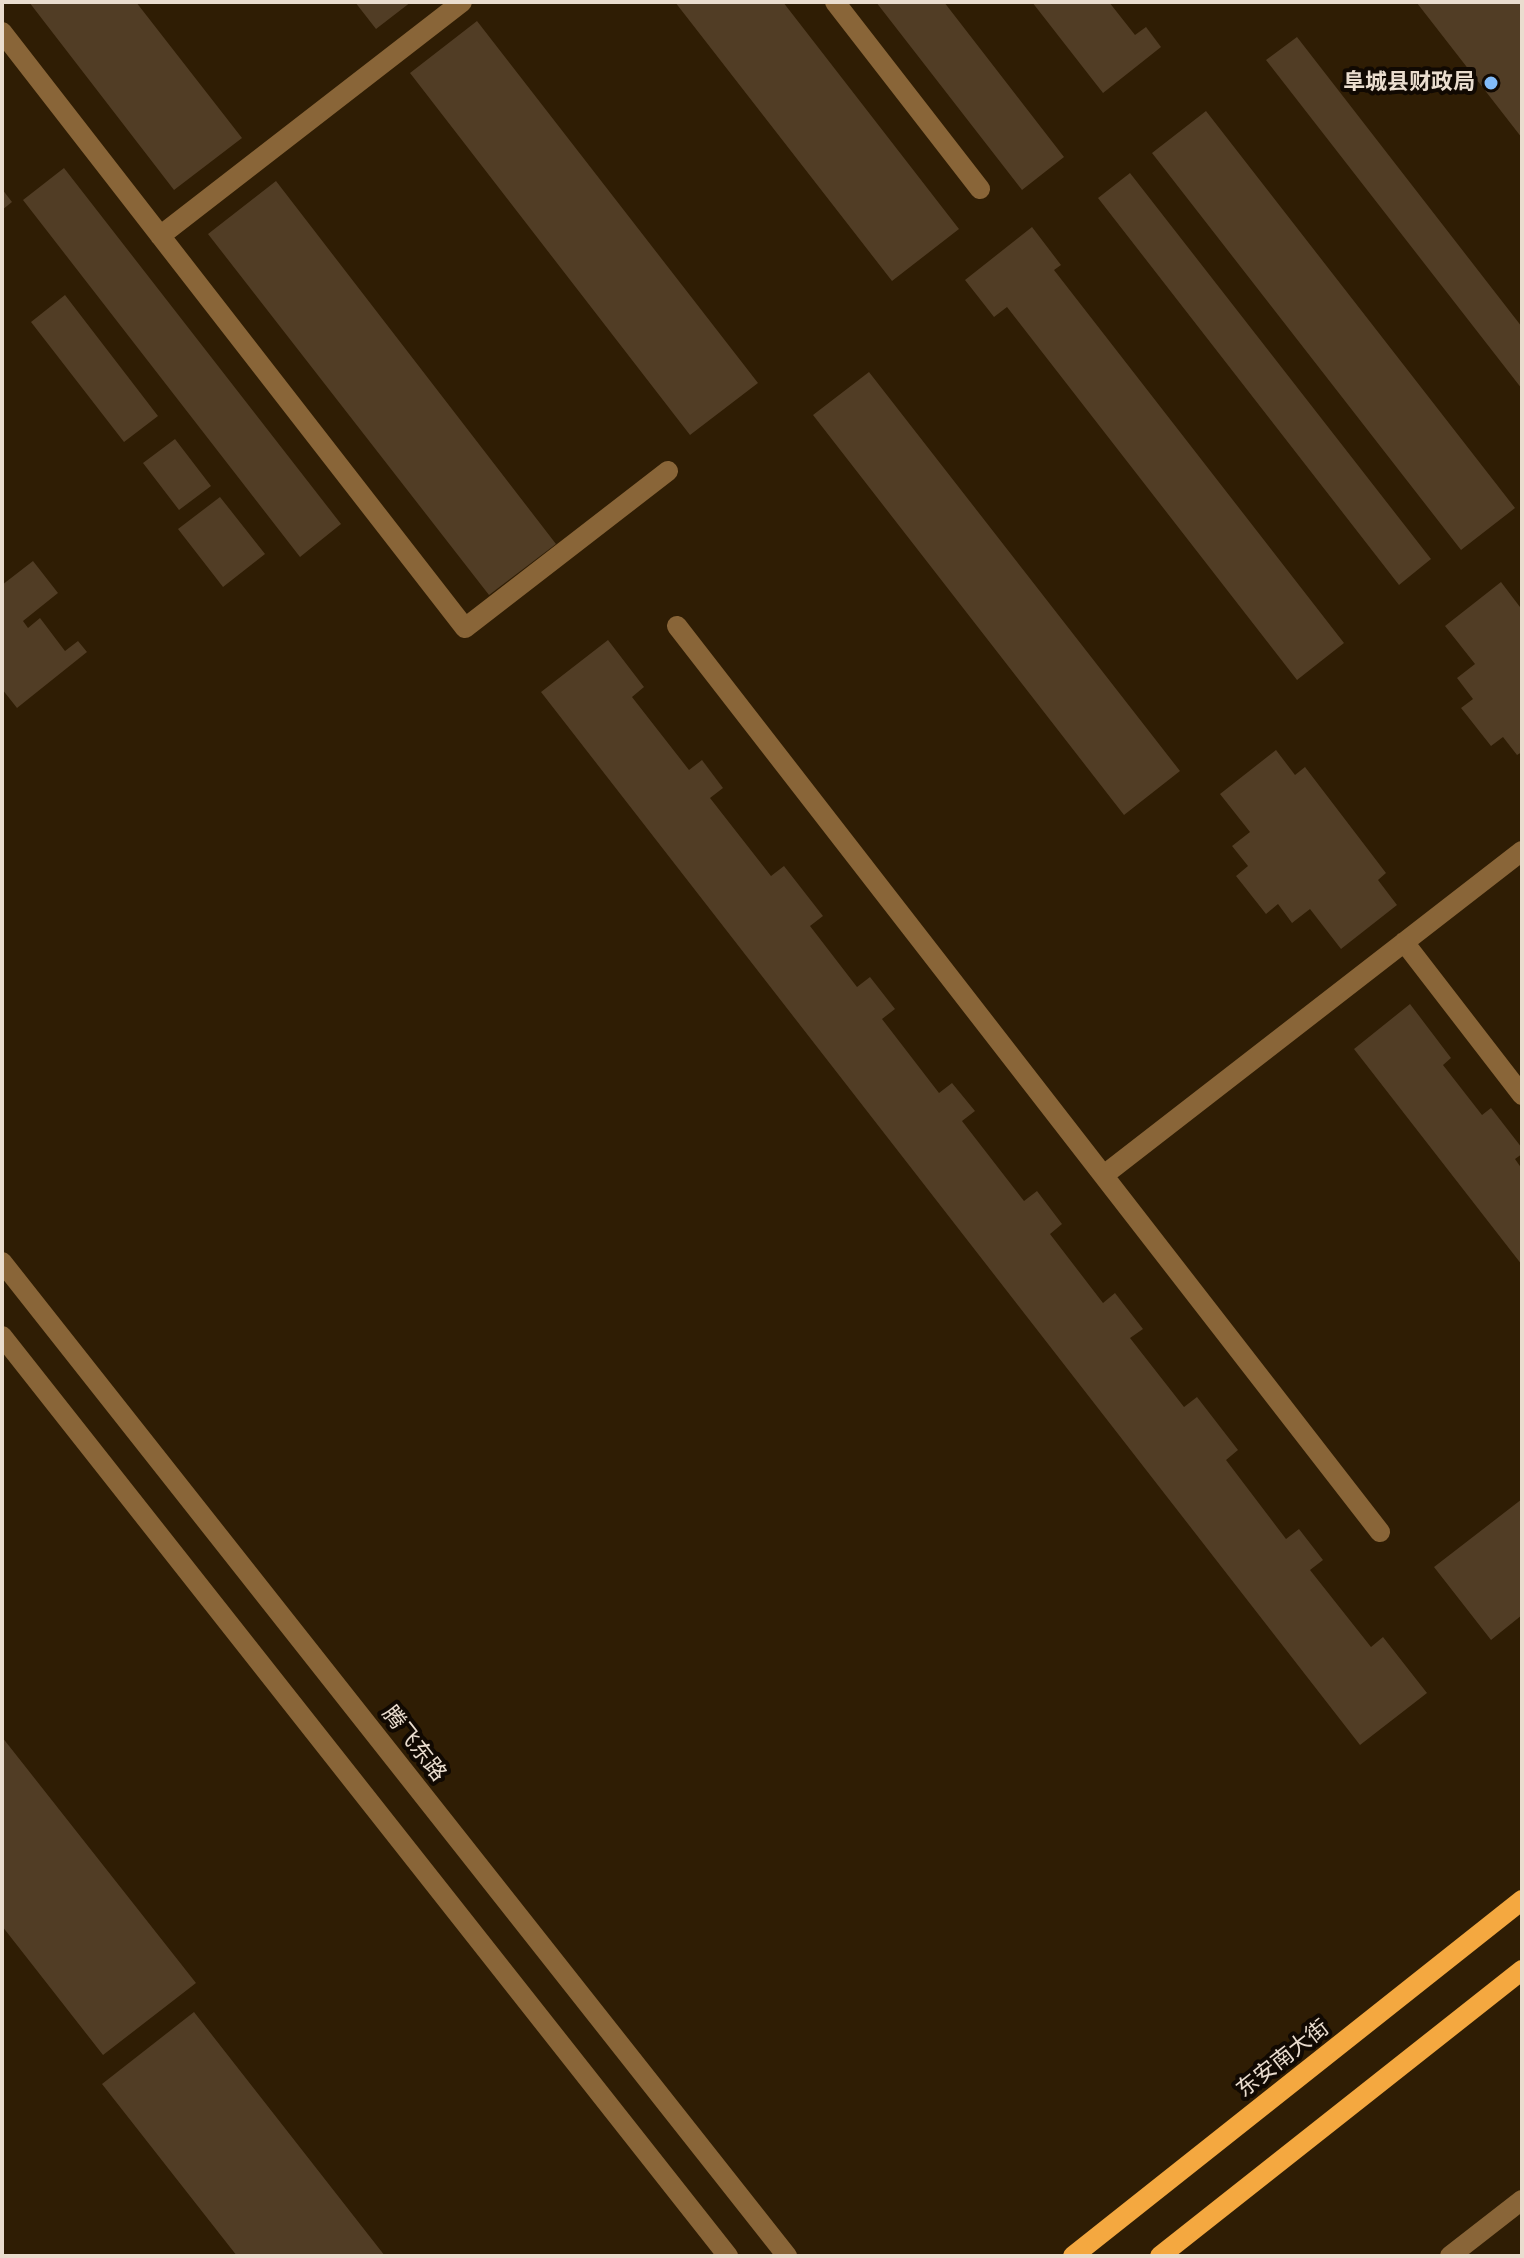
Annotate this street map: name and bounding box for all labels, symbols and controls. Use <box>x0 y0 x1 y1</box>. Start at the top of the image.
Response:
place label: 阜城县财政局 <box>1343 70 1475 96</box>
marker: 阜城县财政局 <box>1482 74 1500 92</box>
street label: 腾飞东路 <box>377 1701 451 1787</box>
street label: 东安南大街 <box>1232 2015 1334 2103</box>

